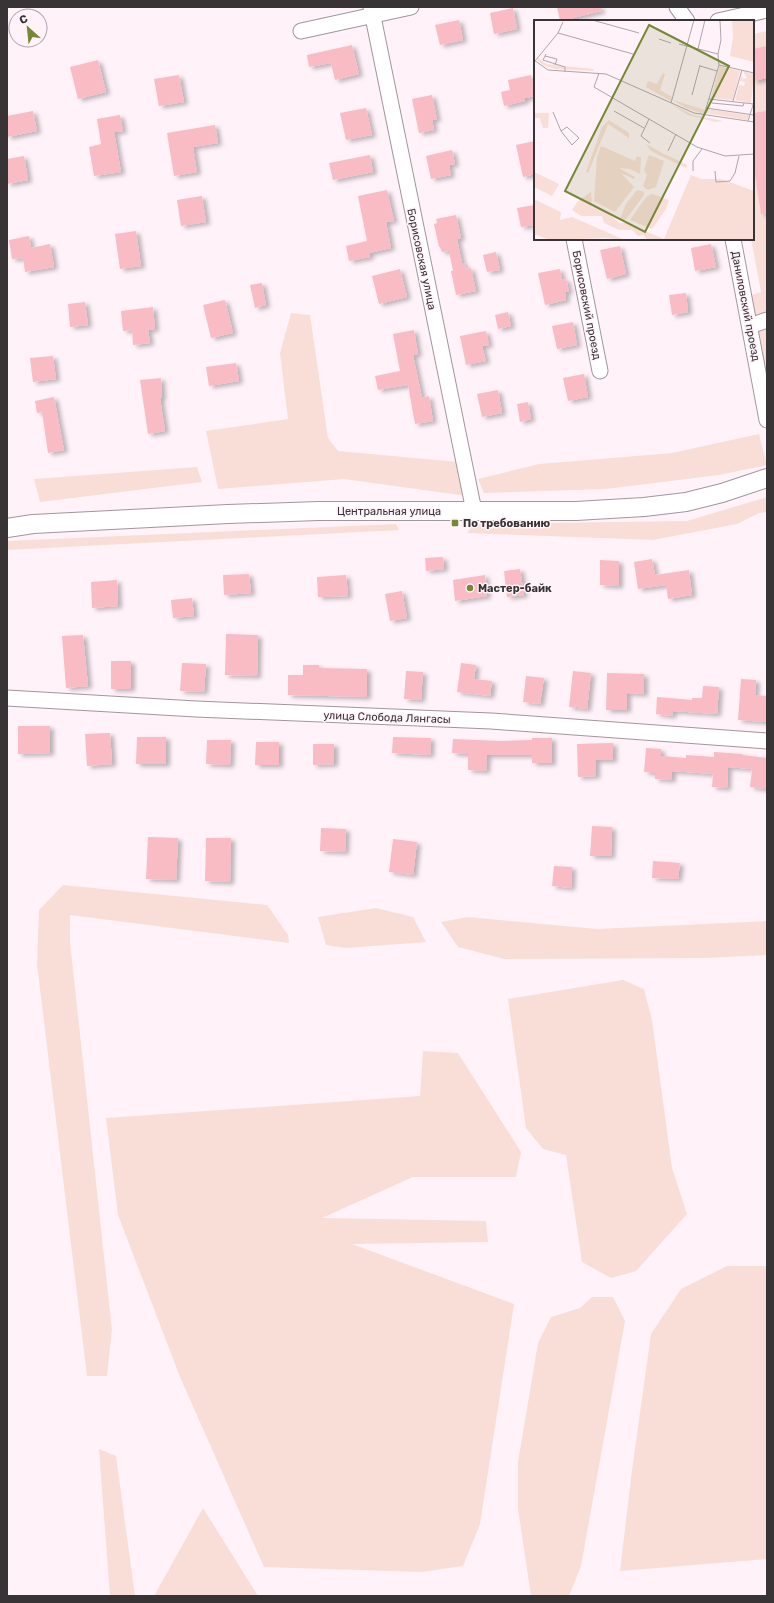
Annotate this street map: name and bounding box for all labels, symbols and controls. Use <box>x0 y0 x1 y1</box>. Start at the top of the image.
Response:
north arrow <box>8 8 48 48</box>
text: С <box>17 12 30 27</box>
inset map <box>534 20 754 240</box>
street label: Борисовская улица <box>404 207 439 311</box>
street label: Борисовский проезд <box>570 249 604 361</box>
street label: Даниловский проезд <box>728 250 763 363</box>
street label: Центральная улица <box>337 505 441 518</box>
place label: По требованию <box>463 517 550 530</box>
marker: По требованию <box>450 518 460 528</box>
place label: Мастер-байк <box>478 582 552 595</box>
marker: Мастер-байк <box>465 583 475 593</box>
street label: улица Слобода Лянгасы <box>323 709 451 726</box>

